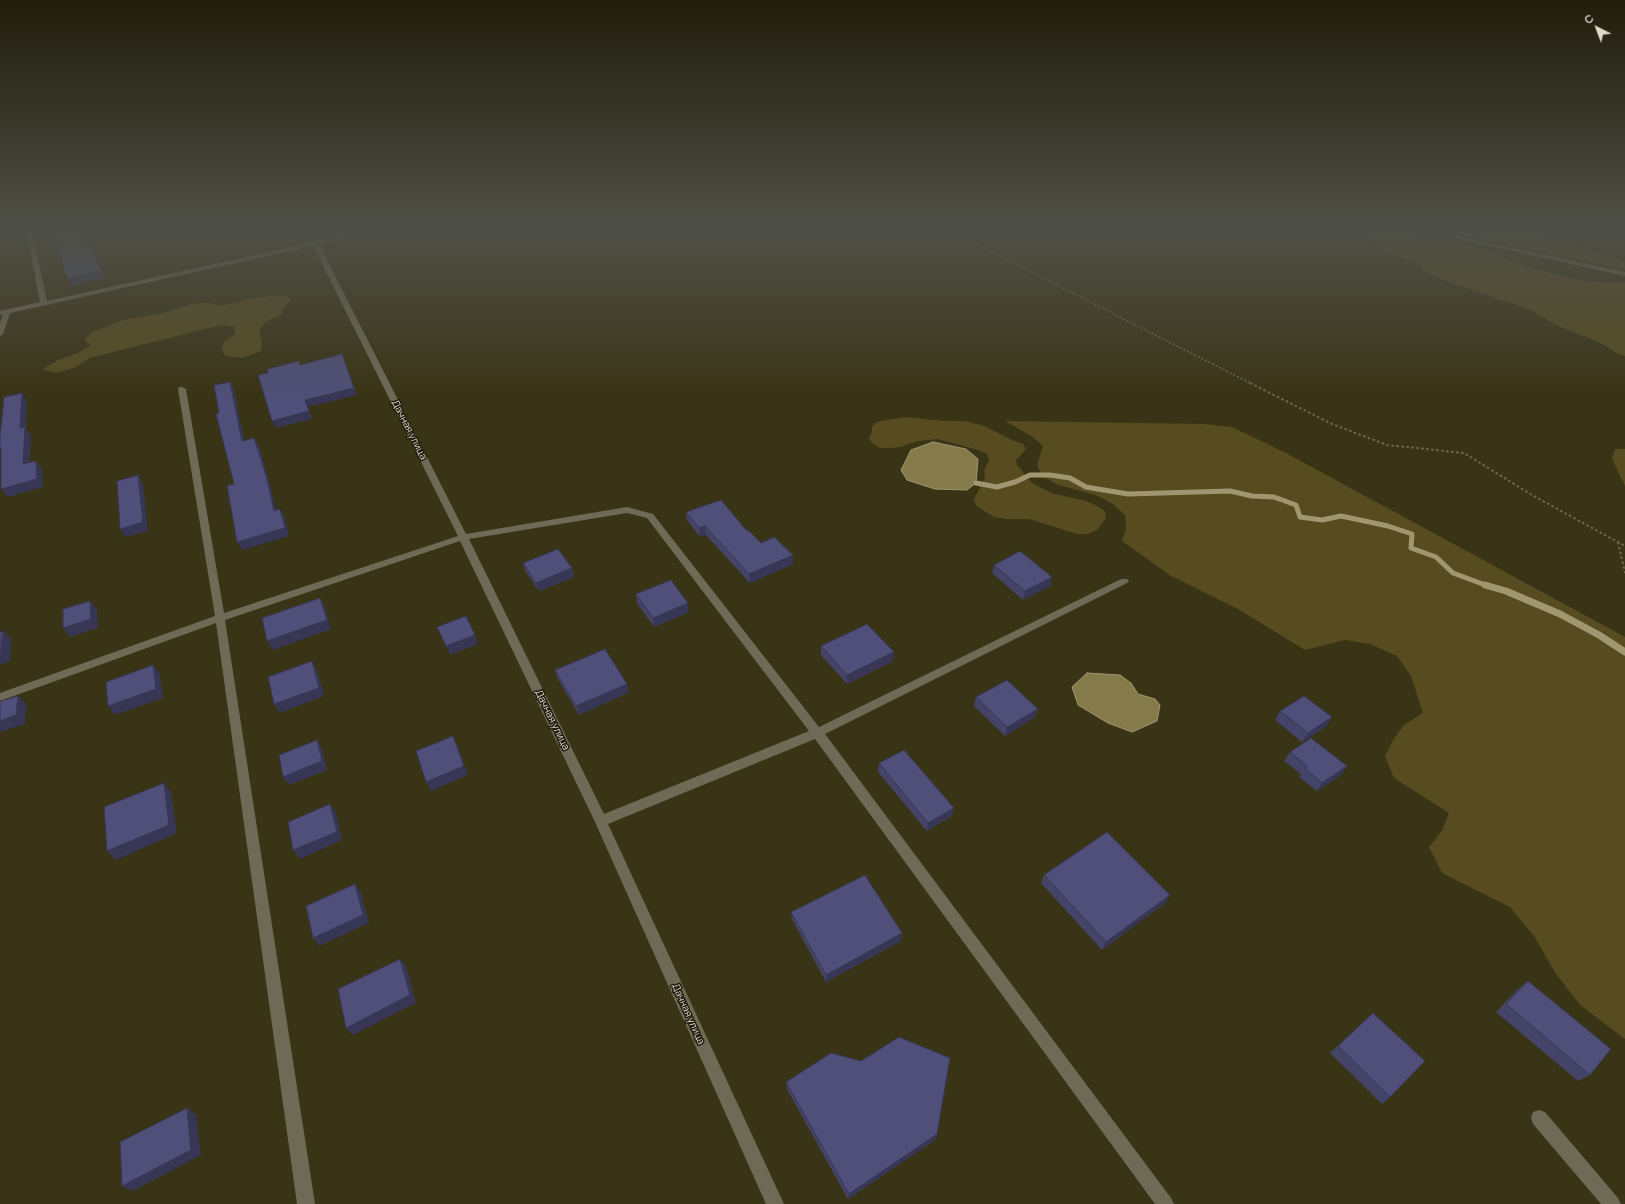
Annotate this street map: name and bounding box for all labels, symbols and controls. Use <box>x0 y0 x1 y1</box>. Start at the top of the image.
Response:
north arrow <box>1577 8 1617 48</box>
text: С <box>1581 10 1597 27</box>
street label: Дачная улица <box>389 398 429 462</box>
street label: Дачная улица <box>532 688 572 752</box>
street label: Дачная улица <box>669 982 707 1046</box>

